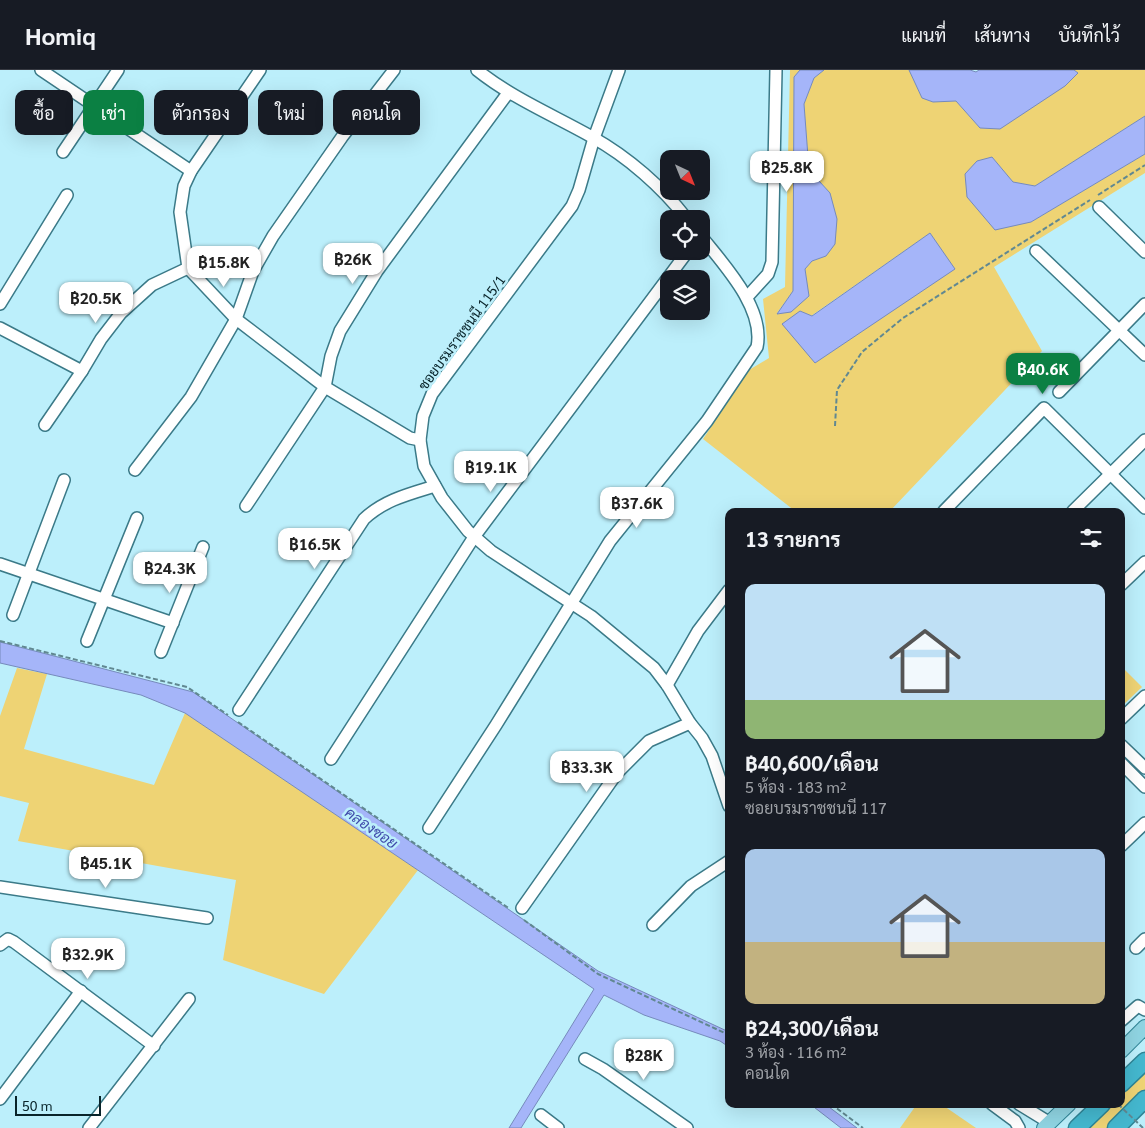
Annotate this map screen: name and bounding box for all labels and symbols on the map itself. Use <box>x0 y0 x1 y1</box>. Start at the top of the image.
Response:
north arrow <box>660 150 710 200</box>
pin: ฿25.8K <box>746 150 828 193</box>
pin: ฿26K <box>323 242 383 285</box>
pin: ฿15.8K <box>183 246 265 288</box>
street label: ซอยบรมราชชนนี 115/1 <box>413 271 509 393</box>
pin: ฿20.5K <box>55 282 137 324</box>
pin: ฿40.6K <box>1002 352 1084 395</box>
pin: ฿19.1K <box>450 450 532 493</box>
pin: ฿37.6K <box>596 486 678 529</box>
pin: ฿16.5K <box>274 528 356 570</box>
pin: ฿24.3K <box>129 552 211 594</box>
pin: ฿33.3K <box>546 750 628 793</box>
water label: คลองซอย <box>342 802 402 852</box>
pin: ฿45.1K <box>65 846 147 889</box>
pin: ฿32.9K <box>47 938 129 980</box>
pin: ฿28K <box>614 1038 674 1081</box>
scale bar <box>15 1093 101 1116</box>

